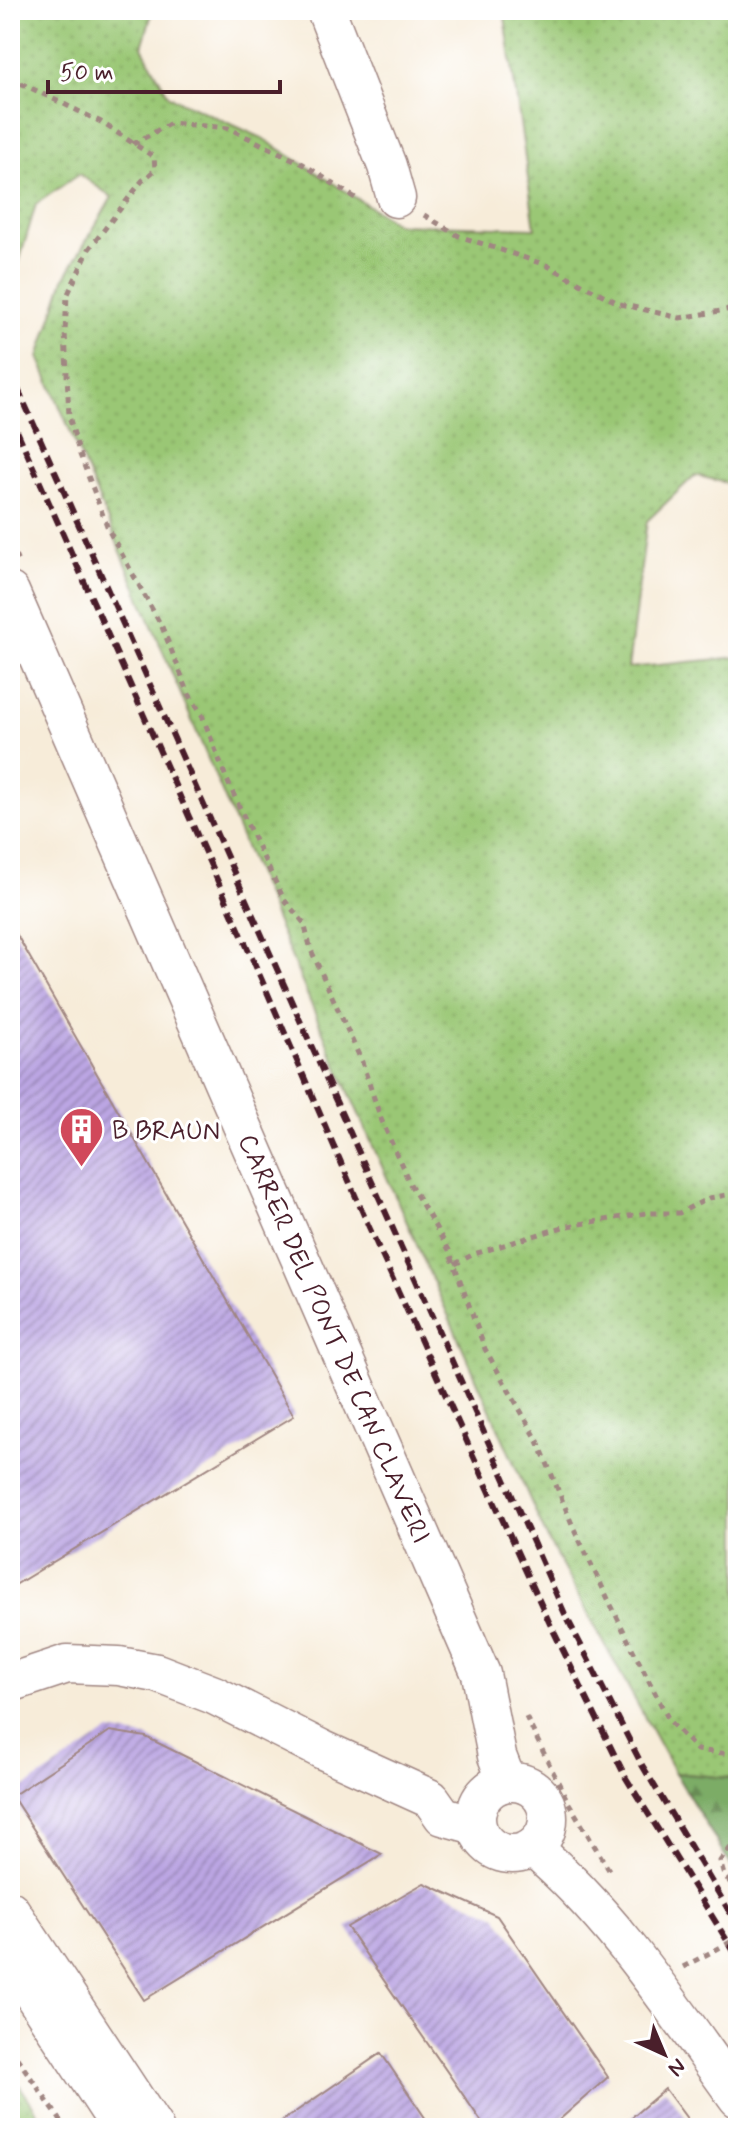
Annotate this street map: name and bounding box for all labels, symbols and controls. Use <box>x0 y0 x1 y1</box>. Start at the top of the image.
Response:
scale bar <box>48 44 280 94</box>
text: 50 m <box>60 58 114 89</box>
building icon: B BRAUN <box>57 1106 105 1169</box>
place label: B BRAUN <box>112 1115 220 1149</box>
street label: CARRER DEL PONT DE CAN CLAVERI <box>229 1129 437 1549</box>
north arrow <box>624 2014 704 2094</box>
text: N <box>662 2052 692 2082</box>

